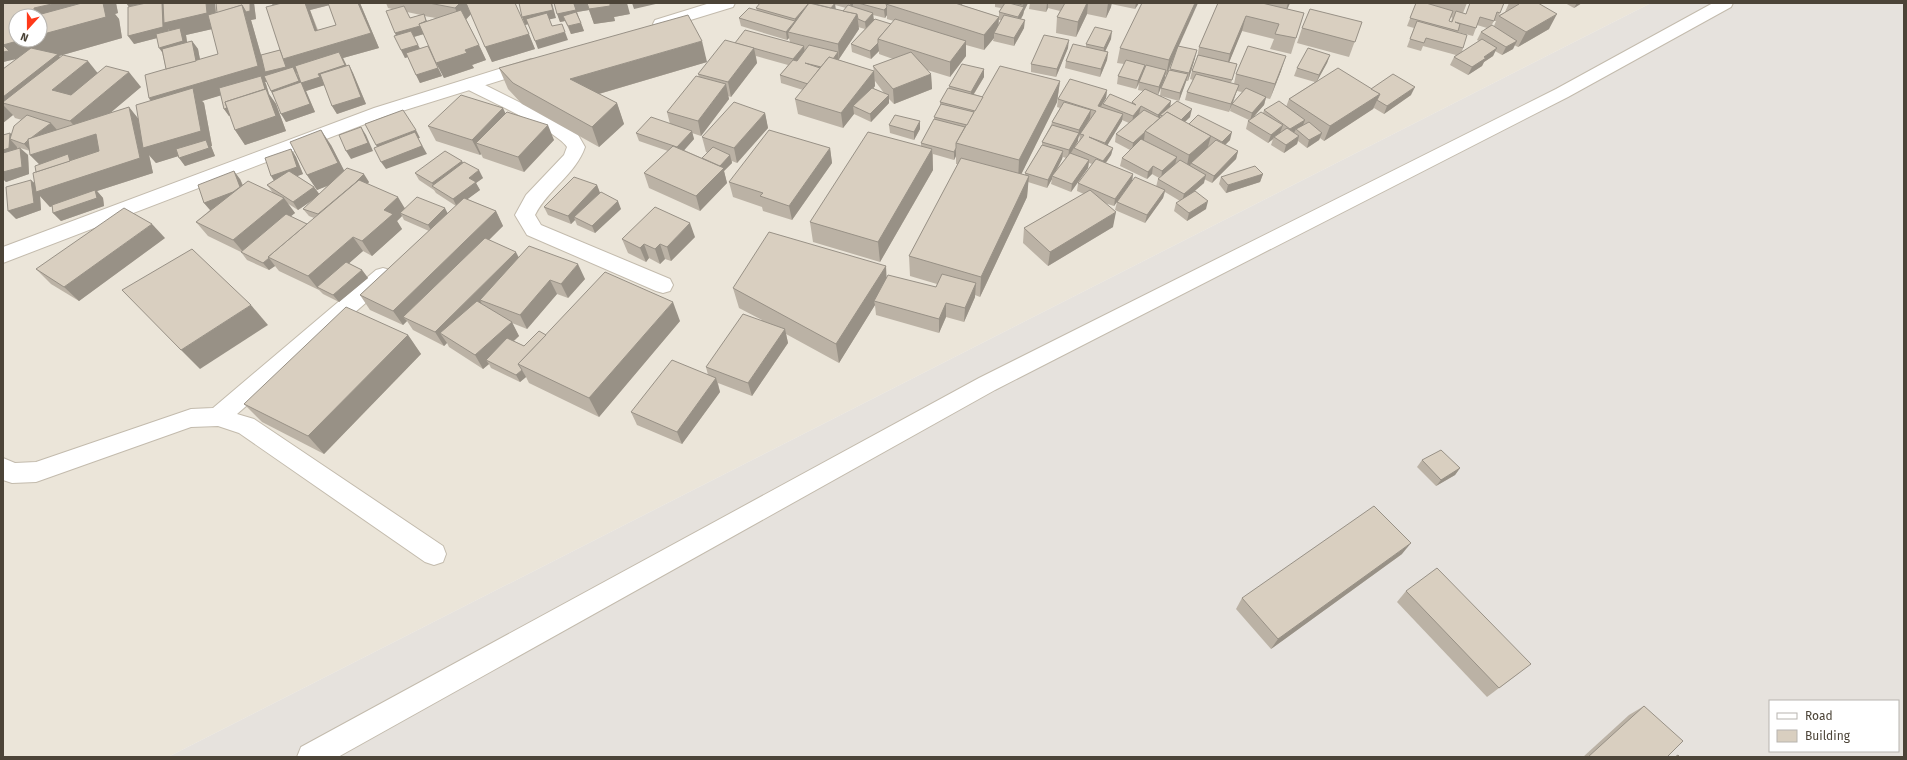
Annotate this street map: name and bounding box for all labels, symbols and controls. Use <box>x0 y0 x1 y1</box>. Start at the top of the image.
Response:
north arrow <box>8 8 48 48</box>
text: N <box>19 29 30 44</box>
legend <box>1769 700 1899 752</box>
text: Road <box>1805 709 1833 723</box>
text: Building <box>1805 729 1851 743</box>

